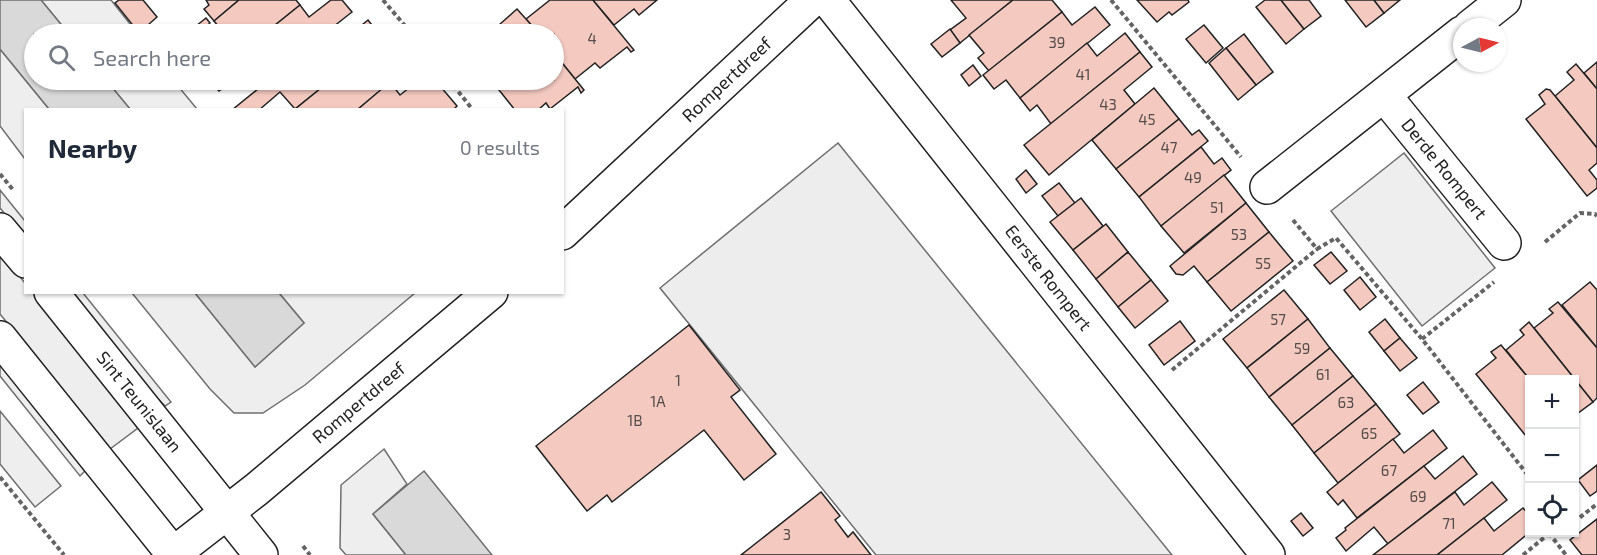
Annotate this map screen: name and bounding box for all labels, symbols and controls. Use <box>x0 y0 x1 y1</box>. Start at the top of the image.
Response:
north arrow <box>1453 18 1507 72</box>
search box <box>24 24 564 90</box>
house number: 4 <box>587 29 597 47</box>
street label: Rompertdreef <box>677 31 777 126</box>
house number: 39 <box>1049 33 1065 51</box>
icon: search <box>45 41 78 74</box>
text: Search here <box>93 44 211 70</box>
house number: 41 <box>1075 65 1091 83</box>
house number: 43 <box>1099 95 1117 113</box>
house number: 45 <box>1138 110 1156 128</box>
street label: Derde Rompert <box>1397 113 1492 224</box>
text: Nearby <box>48 132 137 163</box>
text: 0 results <box>460 135 540 159</box>
house number: 47 <box>1161 138 1178 156</box>
house number: 49 <box>1184 168 1202 186</box>
house number: 51 <box>1210 198 1224 216</box>
street label: Eerste Rompert <box>1001 220 1097 335</box>
house number: 53 <box>1231 225 1247 243</box>
house number: 55 <box>1255 254 1271 272</box>
house number: 57 <box>1270 310 1286 328</box>
house number: 59 <box>1294 339 1310 357</box>
street label: Sint Teunislaan <box>92 346 187 456</box>
street label: Rompertdreef <box>307 356 410 448</box>
house number: 61 <box>1316 365 1330 383</box>
house number: 1 <box>675 371 681 389</box>
map controls <box>1525 375 1579 537</box>
button: + <box>1525 375 1579 429</box>
house number: 1A <box>650 392 666 410</box>
house number: 63 <box>1338 393 1354 411</box>
house number: 1B <box>627 411 643 429</box>
house number: 65 <box>1361 424 1377 442</box>
button: − <box>1525 429 1579 483</box>
house number: 67 <box>1381 461 1397 479</box>
button: locate <box>1525 483 1579 537</box>
house number: 69 <box>1409 487 1427 505</box>
house number: 71 <box>1442 514 1456 532</box>
house number: 3 <box>783 525 791 543</box>

